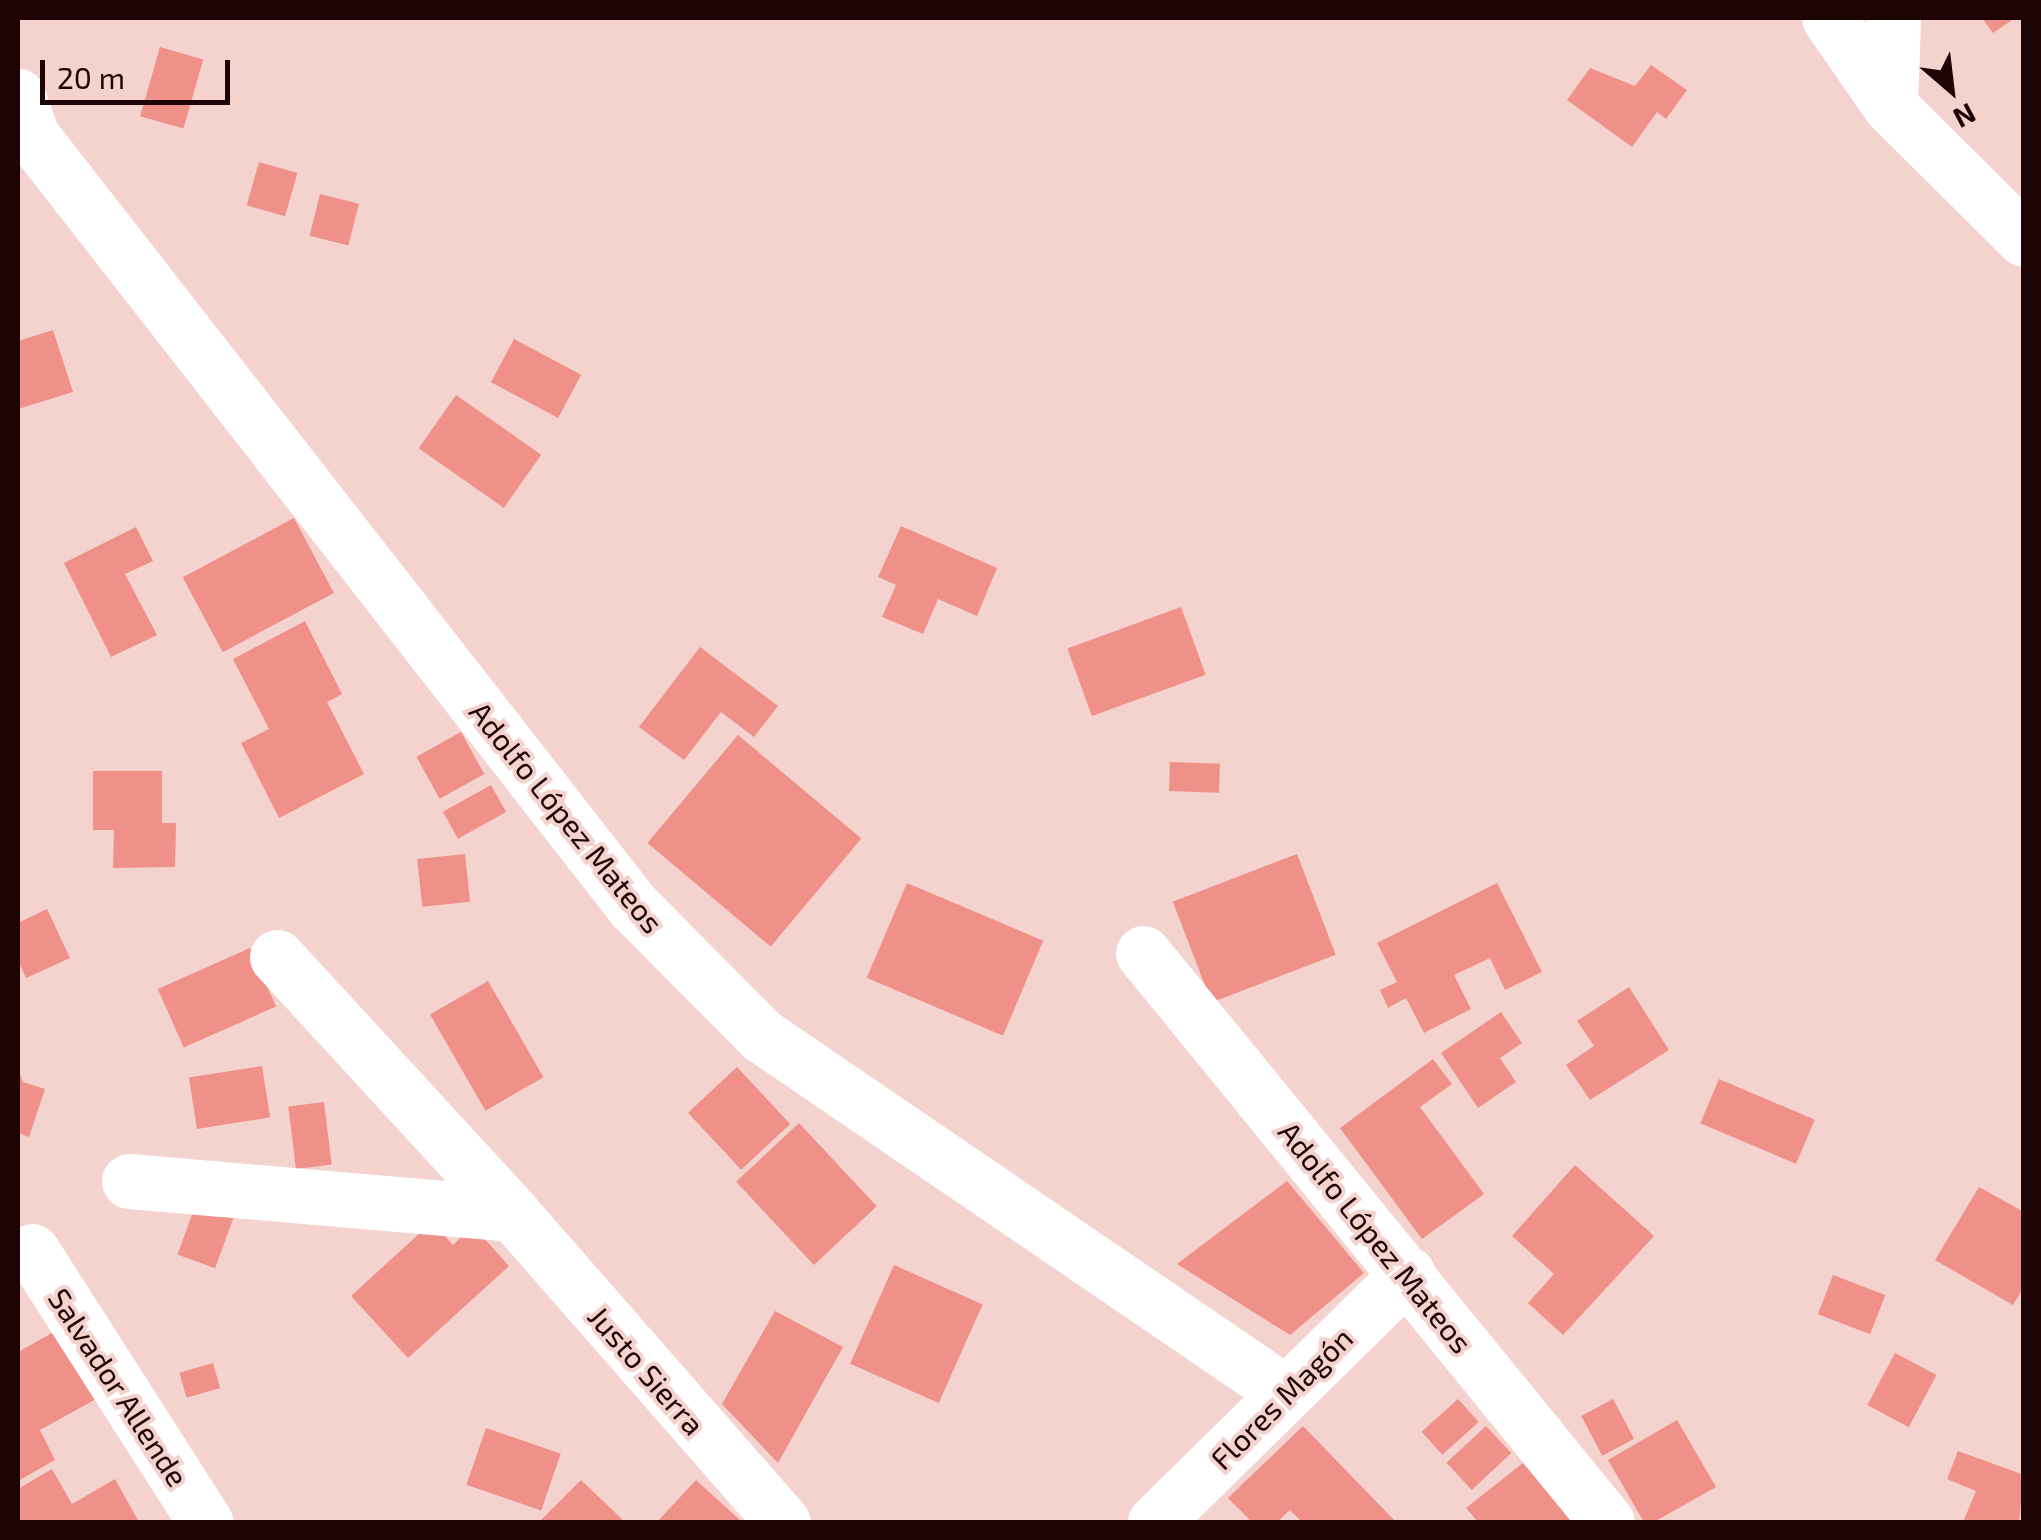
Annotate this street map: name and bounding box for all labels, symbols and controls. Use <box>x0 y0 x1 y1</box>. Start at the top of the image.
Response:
scale bar <box>45 40 235 102</box>
north arrow <box>1901 40 2001 140</box>
text: 20 m <box>57 59 125 95</box>
text: N <box>1948 97 1982 136</box>
street label: Adolfo López Mateos <box>463 694 671 940</box>
street label: Adolfo López Mateos <box>1272 1114 1480 1360</box>
street label: Salvador Allende <box>41 1281 197 1493</box>
street label: Justo Sierra <box>581 1298 713 1442</box>
street label: Flores Magón <box>1203 1320 1359 1476</box>

